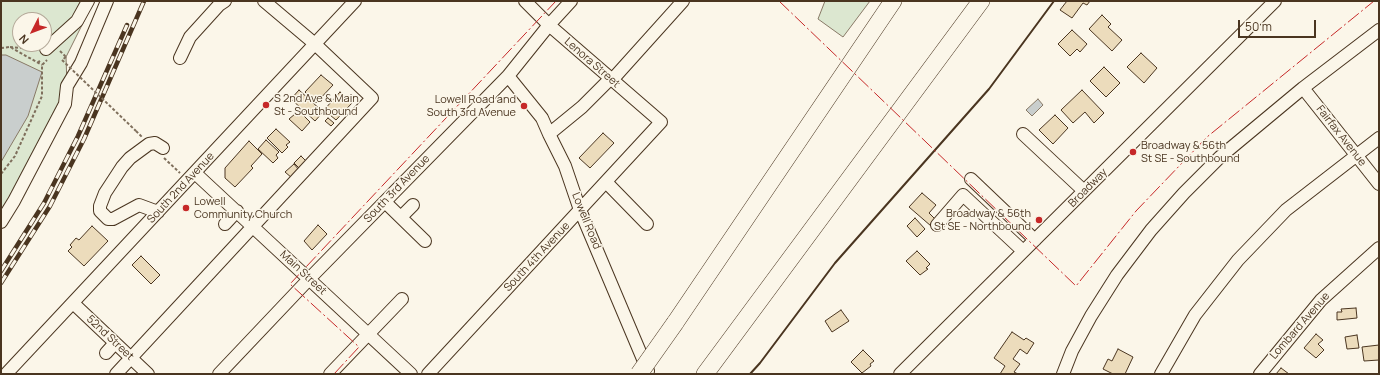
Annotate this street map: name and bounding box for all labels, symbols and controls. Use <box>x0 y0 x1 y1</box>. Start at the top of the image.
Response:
north arrow <box>12 12 52 52</box>
scale bar <box>1240 12 1318 38</box>
text: 50 m <box>1245 18 1272 35</box>
text: N <box>15 32 32 48</box>
street label: Lenora Street <box>562 35 622 91</box>
place label: S 2nd Ave & Main St - Southbound <box>274 92 359 118</box>
place label: Lowell Road and South 3rd Avenue <box>427 93 516 119</box>
marker: S 2nd Ave & Main St - Southbound <box>261 100 271 110</box>
marker: Lowell Road and South 3rd Avenue <box>519 101 529 111</box>
street label: Fairfax Avenue <box>1313 103 1369 169</box>
place label: Broadway & 56th St SE - Southbound <box>1141 139 1240 165</box>
marker: Broadway & 56th St SE - Southbound <box>1128 147 1138 157</box>
street label: South 2nd Avenue <box>145 150 217 226</box>
street label: South 3rd Avenue <box>361 152 433 226</box>
street label: Broadway <box>1066 166 1110 210</box>
street label: Lowell Road <box>569 191 603 251</box>
place label: Lowell Community Church <box>194 195 292 221</box>
marker: Lowell Community Church <box>181 203 191 213</box>
place label: Broadway & 56th St SE - Northbound <box>934 207 1031 233</box>
marker: Broadway & 56th St SE - Northbound <box>1034 215 1044 225</box>
street label: South 4th Avenue <box>501 219 573 295</box>
street label: Main Street <box>277 248 329 298</box>
street label: Lombard Avenue <box>1267 290 1333 362</box>
street label: 52nd Street <box>84 313 136 363</box>

